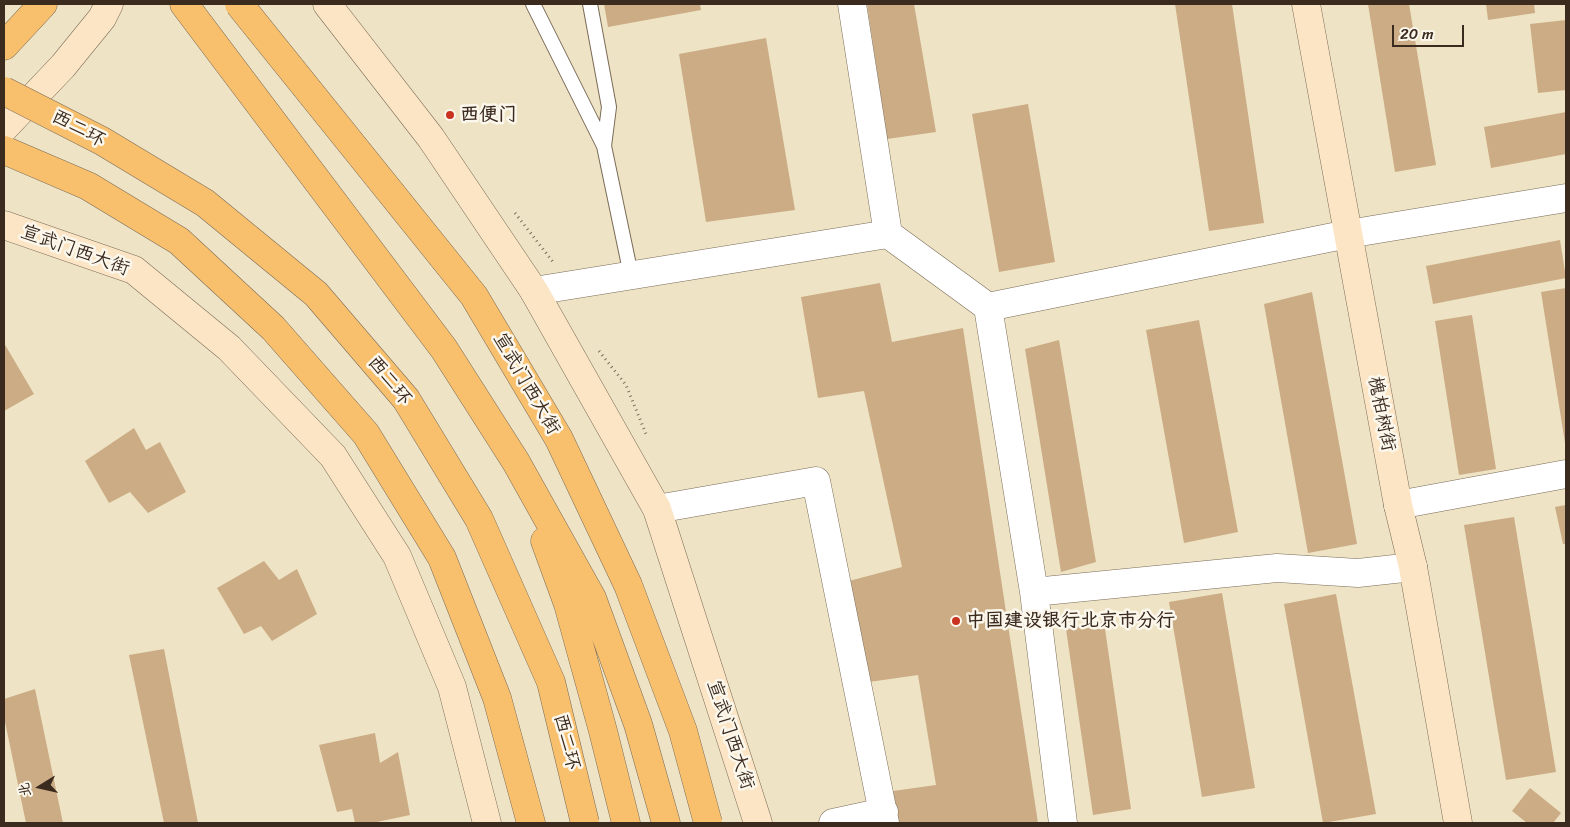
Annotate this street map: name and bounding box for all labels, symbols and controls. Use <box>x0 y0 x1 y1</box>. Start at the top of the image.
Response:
scale bar <box>1395 15 1468 47</box>
text: 20 m <box>1400 21 1434 47</box>
place label: 西便门 <box>460 104 517 126</box>
street label: 西二环 <box>47 106 109 152</box>
marker: 西便门 <box>444 109 456 121</box>
street label: 宣武门西大街 <box>18 221 132 281</box>
street label: 宣武门西大街 <box>488 329 564 439</box>
street label: 西二环 <box>362 352 416 410</box>
street label: 槐柏树街 <box>1363 375 1399 453</box>
place label: 中国建设银行北京市分行 <box>966 610 1175 632</box>
marker: 中国建设银行北京市分行 <box>950 615 962 627</box>
street label: 宣武门西大街 <box>702 677 758 793</box>
street label: 西二环 <box>548 712 584 772</box>
north arrow <box>15 762 65 812</box>
text: 北 <box>11 781 38 799</box>

